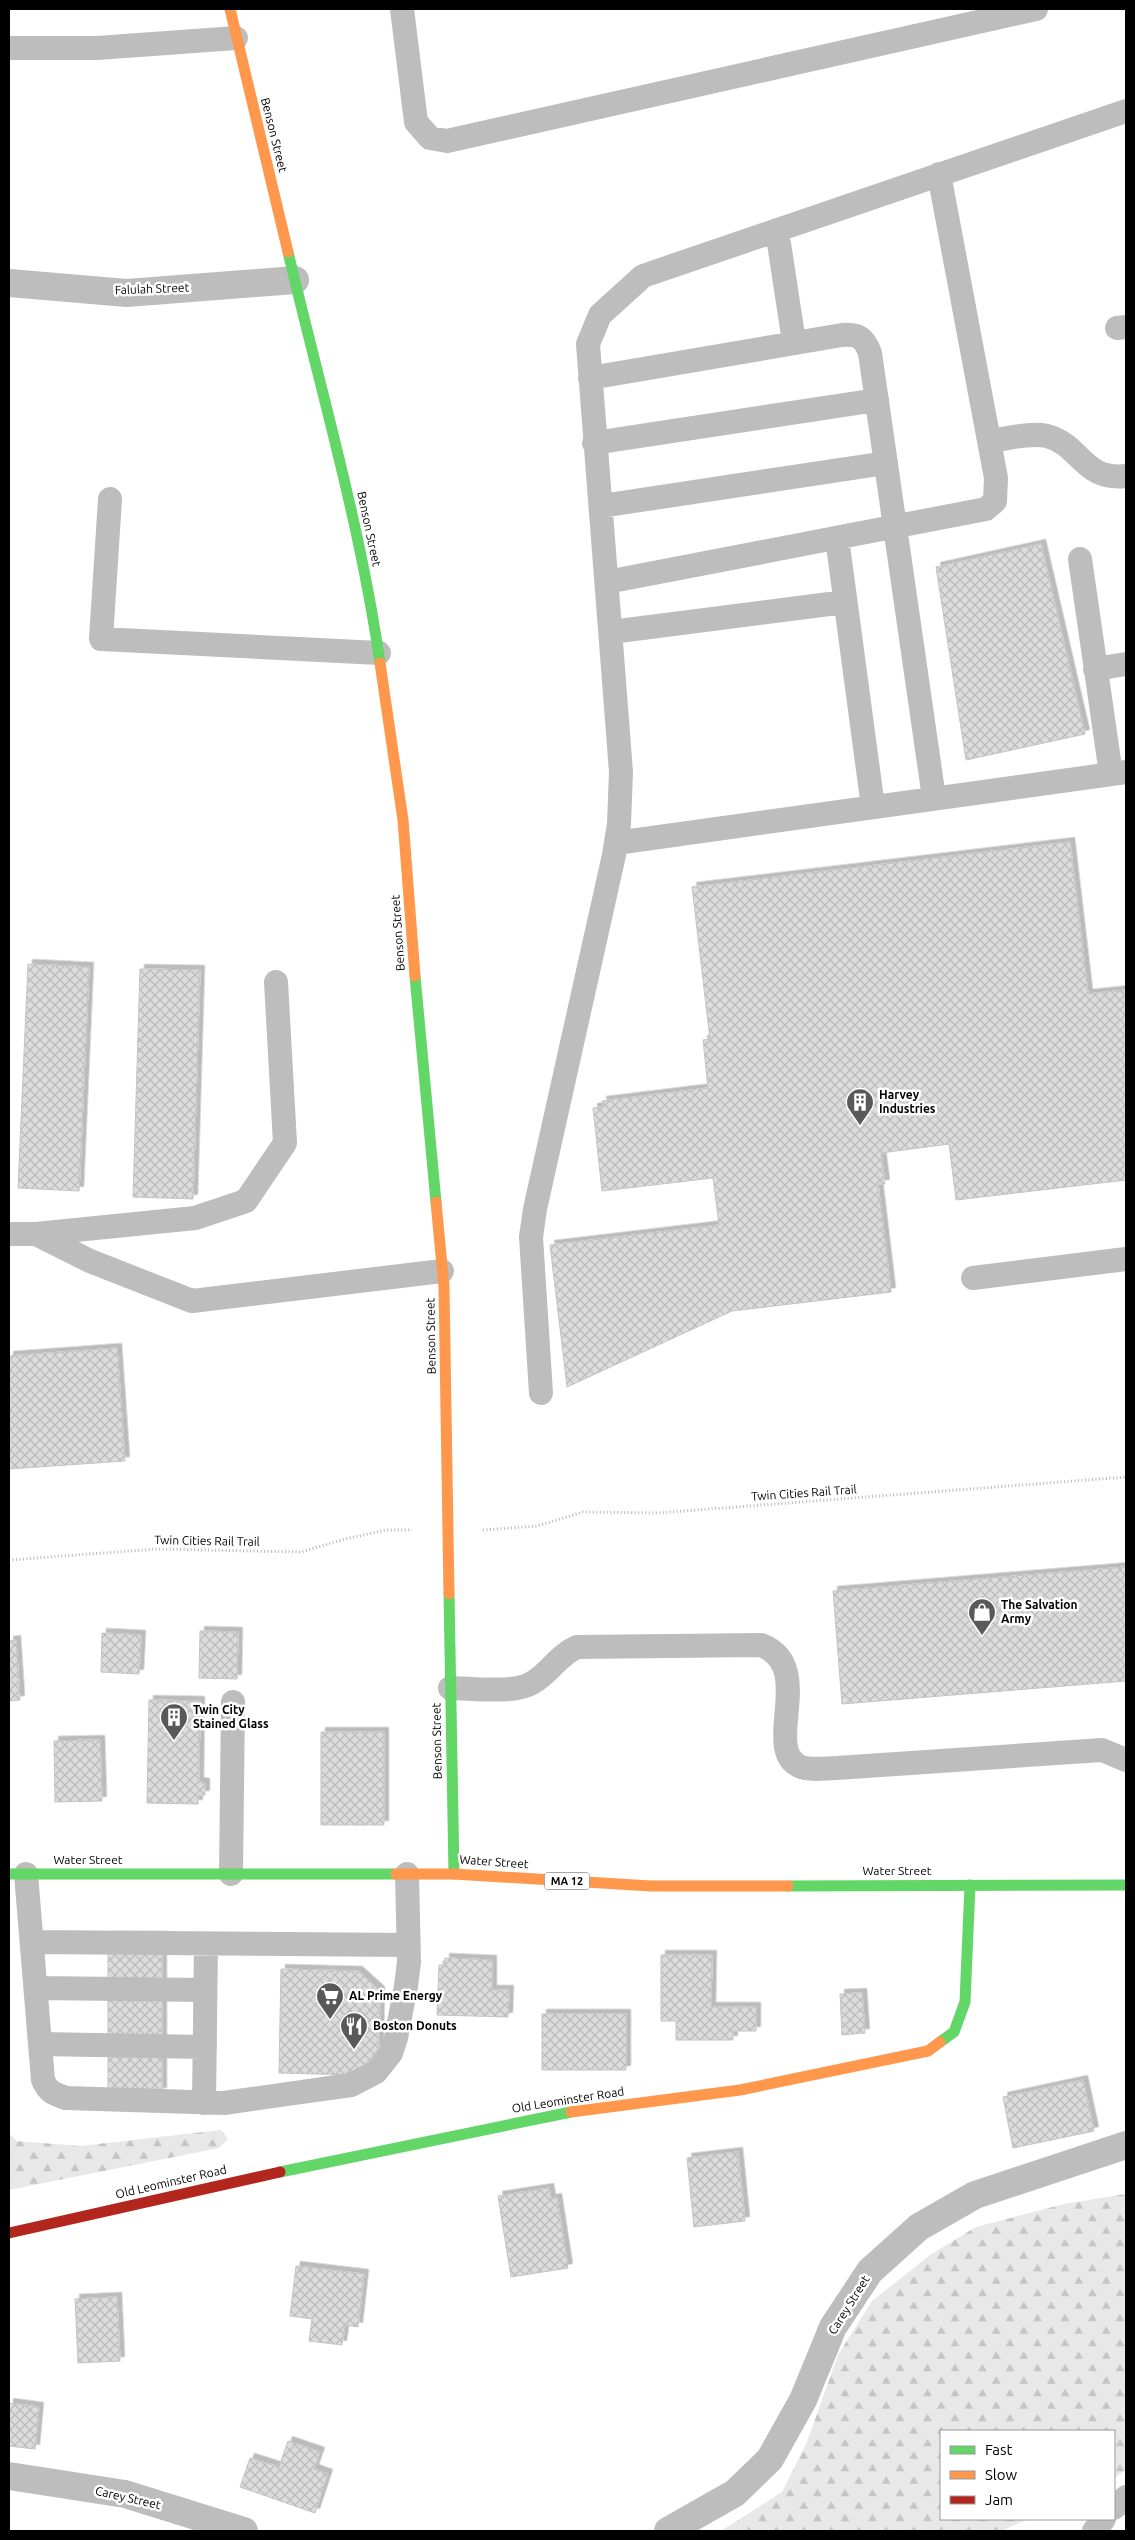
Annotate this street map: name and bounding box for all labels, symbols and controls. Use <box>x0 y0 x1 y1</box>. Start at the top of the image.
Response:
street label: Benson Street <box>259 96 290 174</box>
street label: Falulah Street <box>115 281 190 296</box>
street label: Benson Street <box>355 490 384 568</box>
street label: Benson Street <box>388 894 407 972</box>
building icon: Harvey Industries <box>845 1087 875 1126</box>
place label: Harvey Industries <box>879 1088 936 1115</box>
street label: Benson Street <box>423 1297 438 1374</box>
street label: Twin Cities Rail Trail <box>751 1482 857 1503</box>
street label: Twin Cities Rail Trail <box>154 1533 260 1548</box>
shop icon: The Salvation Army <box>967 1597 997 1636</box>
place label: The Salvation Army <box>1001 1598 1078 1625</box>
building icon: Twin City Stained Glass <box>159 1702 189 1741</box>
street label: Benson Street <box>429 1702 444 1779</box>
place label: Twin City Stained Glass <box>193 1703 269 1730</box>
street label: Water Street <box>53 1853 123 1866</box>
street label: Water Street <box>459 1853 529 1870</box>
street label: Water Street <box>862 1864 932 1877</box>
road number: MA 12 <box>544 1872 590 1890</box>
supermarket icon: AL Prime Energy <box>315 1981 345 2020</box>
place label: AL Prime Energy <box>349 1989 443 2002</box>
restaurant icon: Boston Donuts <box>339 2011 369 2050</box>
place label: Boston Donuts <box>373 2019 457 2032</box>
street label: Old Leominster Road <box>511 2084 625 2115</box>
street label: Old Leominster Road <box>114 2162 228 2201</box>
street label: Carey Street <box>825 2273 872 2336</box>
legend <box>940 2430 1115 2520</box>
text: Fast <box>985 2441 1013 2458</box>
text: Slow <box>985 2466 1018 2483</box>
street label: Carey Street <box>94 2484 162 2511</box>
text: Jam <box>985 2491 1013 2508</box>

